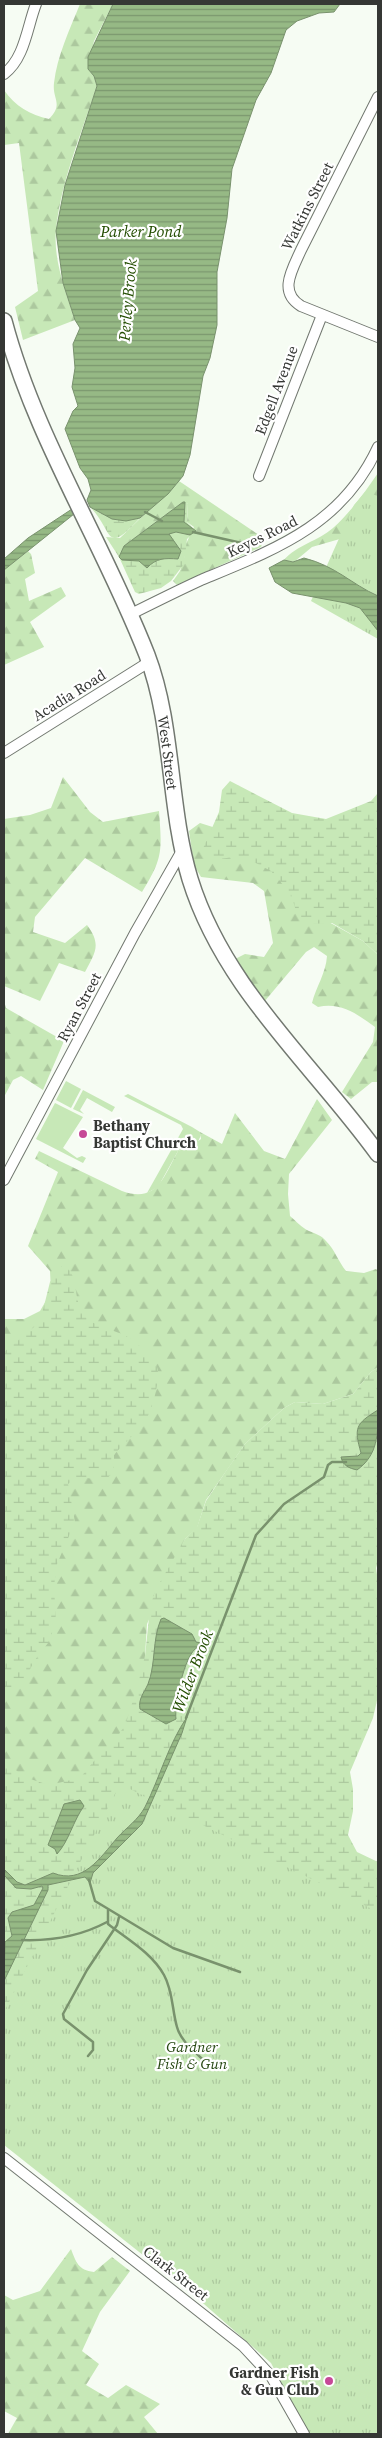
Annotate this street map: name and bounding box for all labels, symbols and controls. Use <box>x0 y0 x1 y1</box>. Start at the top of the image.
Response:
street label: Watkins Street <box>276 158 338 254</box>
water label: Parker Pond <box>99 220 182 242</box>
water label: Perley Brook <box>112 258 142 343</box>
street label: Edgell Avenue <box>249 342 303 438</box>
street label: Keyes Road <box>223 510 301 562</box>
street label: Acadia Road <box>28 664 110 726</box>
street label: West Street <box>153 714 184 791</box>
street label: Ryan Street <box>52 968 106 1045</box>
place label: Bethany Baptist Church <box>93 1115 196 1153</box>
marker: Bethany Baptist Church <box>77 1128 89 1140</box>
water label: Wilder Brook <box>166 1626 218 1715</box>
park label: Gardner Fish & Gun <box>156 2036 228 2074</box>
street label: Clark Street <box>139 2241 213 2305</box>
place label: Gardner Fish & Gun Club <box>229 2362 319 2400</box>
marker: Gardner Fish & Gun Club <box>323 2375 335 2387</box>

